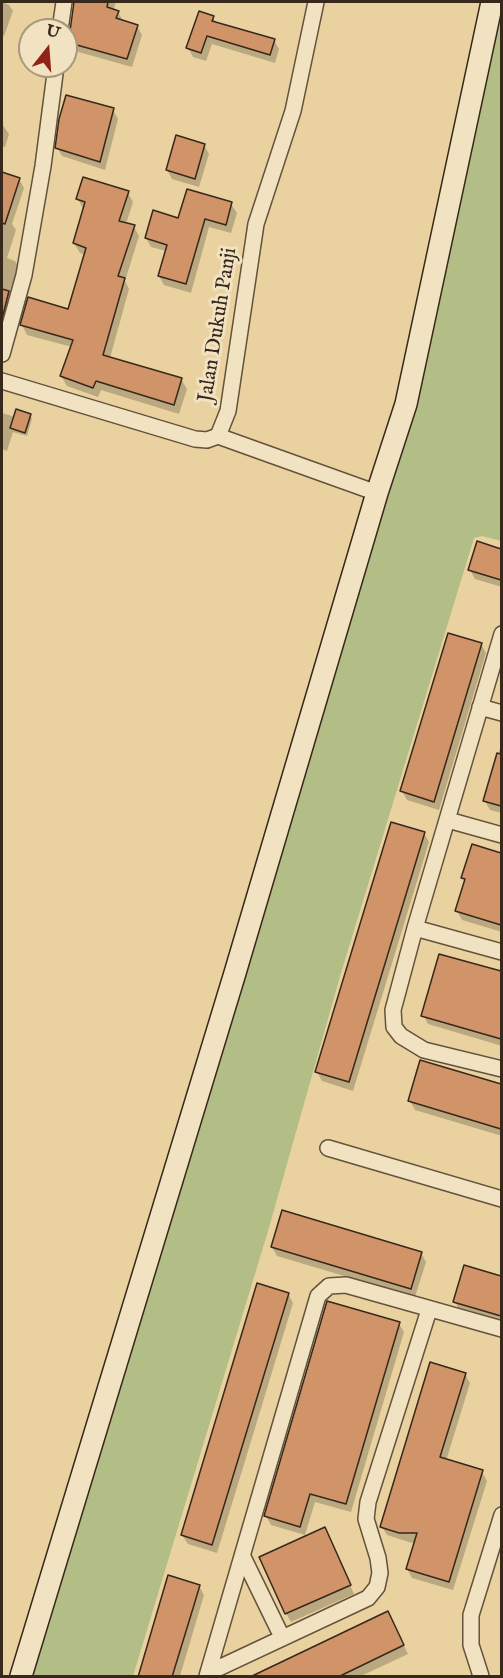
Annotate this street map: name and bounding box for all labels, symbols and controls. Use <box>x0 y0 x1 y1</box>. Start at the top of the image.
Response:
north arrow <box>18 18 78 78</box>
text: U <box>43 21 62 44</box>
street label: Jalan Dukuh Panji <box>194 246 244 404</box>

